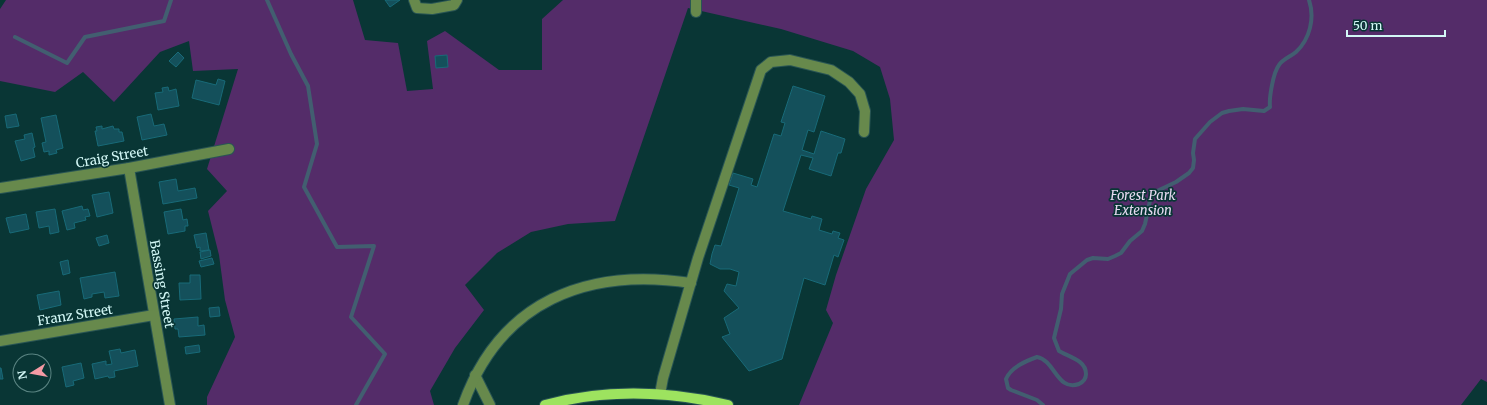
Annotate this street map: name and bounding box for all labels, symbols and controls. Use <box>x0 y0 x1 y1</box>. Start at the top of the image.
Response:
scale bar <box>1347 12 1445 38</box>
text: 50 m <box>1353 18 1382 33</box>
street label: Craig Street <box>74 142 150 172</box>
park label: Forest Park Extension <box>1109 187 1176 219</box>
street label: Bassing Street <box>146 238 178 330</box>
street label: Franz Street <box>36 301 114 329</box>
north arrow <box>12 353 52 393</box>
text: N <box>14 369 30 381</box>

